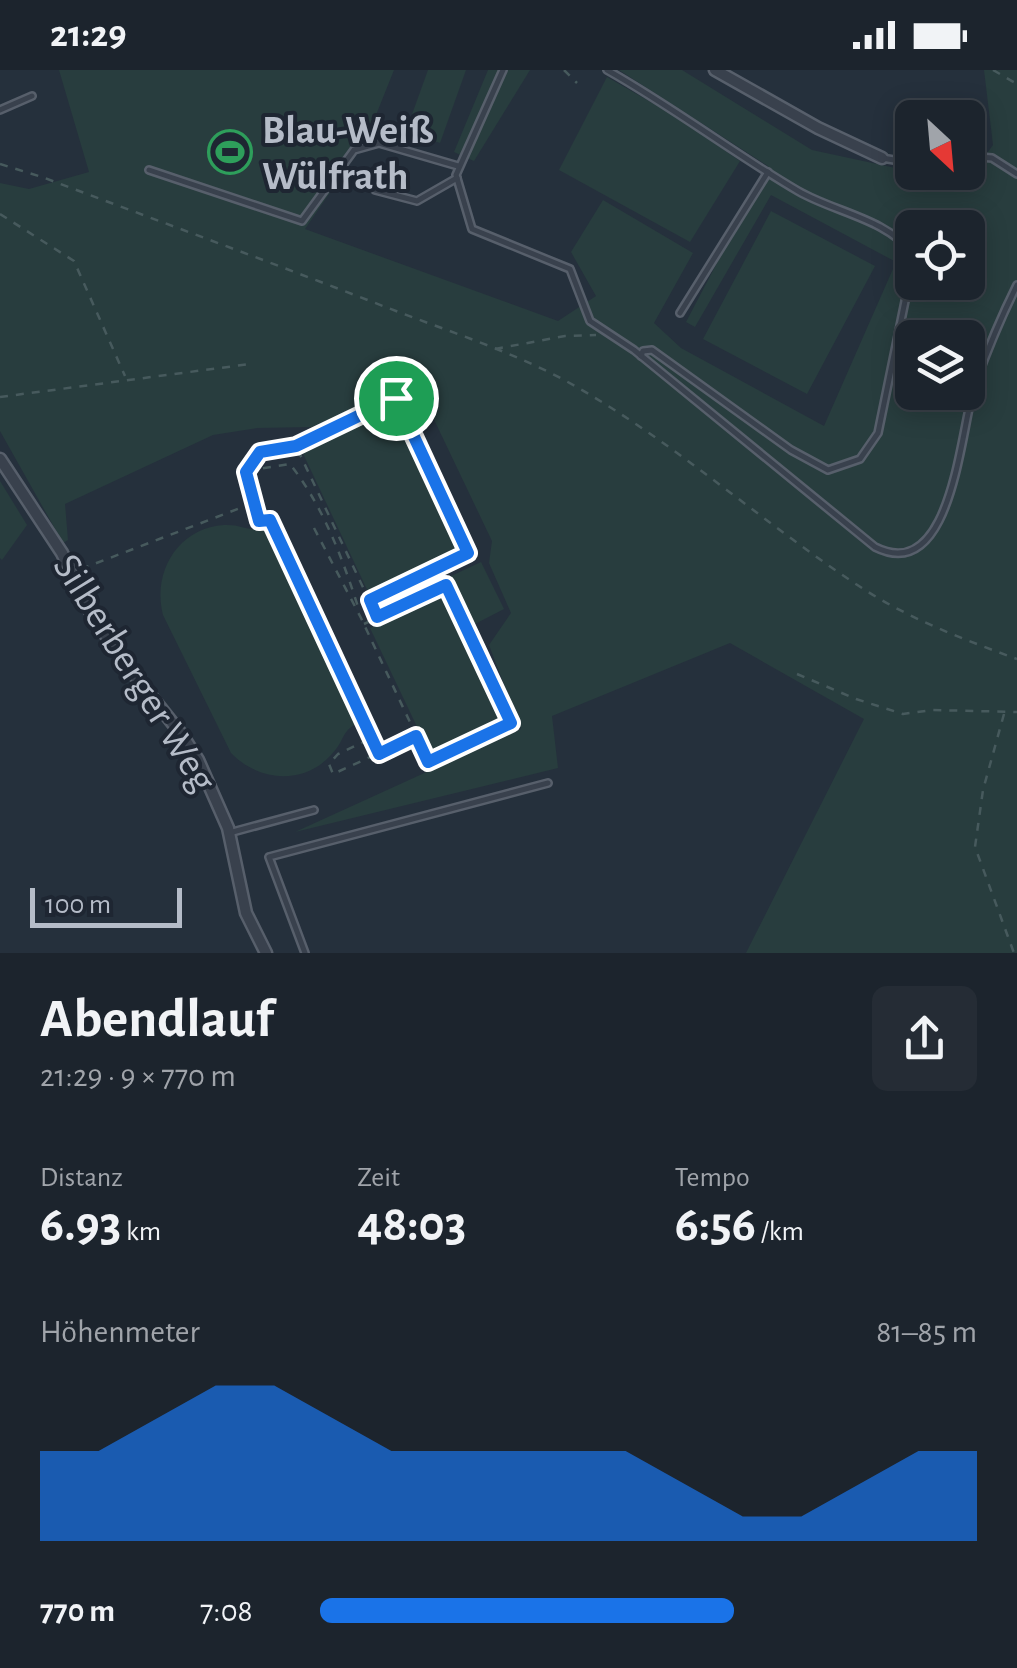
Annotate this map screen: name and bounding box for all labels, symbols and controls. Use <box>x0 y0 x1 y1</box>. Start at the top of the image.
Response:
text: 21:29 <box>50 16 127 54</box>
north arrow <box>895 100 985 190</box>
map controls <box>895 100 985 410</box>
place label: Blau-Weiß Wülfrath <box>262 111 434 197</box>
sports icon: Blau-Weiß Wülfrath <box>207 129 253 175</box>
button: locate <box>895 210 985 300</box>
button: layers <box>895 320 985 410</box>
pin <box>354 356 439 441</box>
icon: arrive <box>369 371 424 426</box>
street label: Silberberger Weg <box>45 547 223 799</box>
scale bar <box>30 883 182 928</box>
text: 100 m <box>45 891 111 919</box>
button: share <box>872 986 977 1091</box>
text: Abendlauf <box>40 992 273 1047</box>
text: 21:29 · 9 × 770 m <box>40 1060 236 1092</box>
text: Distanz <box>40 1164 123 1192</box>
text: Zeit <box>357 1164 400 1192</box>
text: Tempo <box>675 1164 750 1192</box>
text: 6.93 <box>40 1200 121 1250</box>
text: 48:03 <box>357 1200 466 1250</box>
text: 6:56 <box>675 1200 756 1250</box>
text: km <box>121 1218 161 1246</box>
text: /km <box>756 1218 804 1246</box>
text: Höhenmeter <box>40 1316 200 1348</box>
text: 81–85 m <box>876 1316 977 1348</box>
text: 770 m <box>40 1595 115 1627</box>
text: 7:08 <box>200 1595 253 1627</box>

